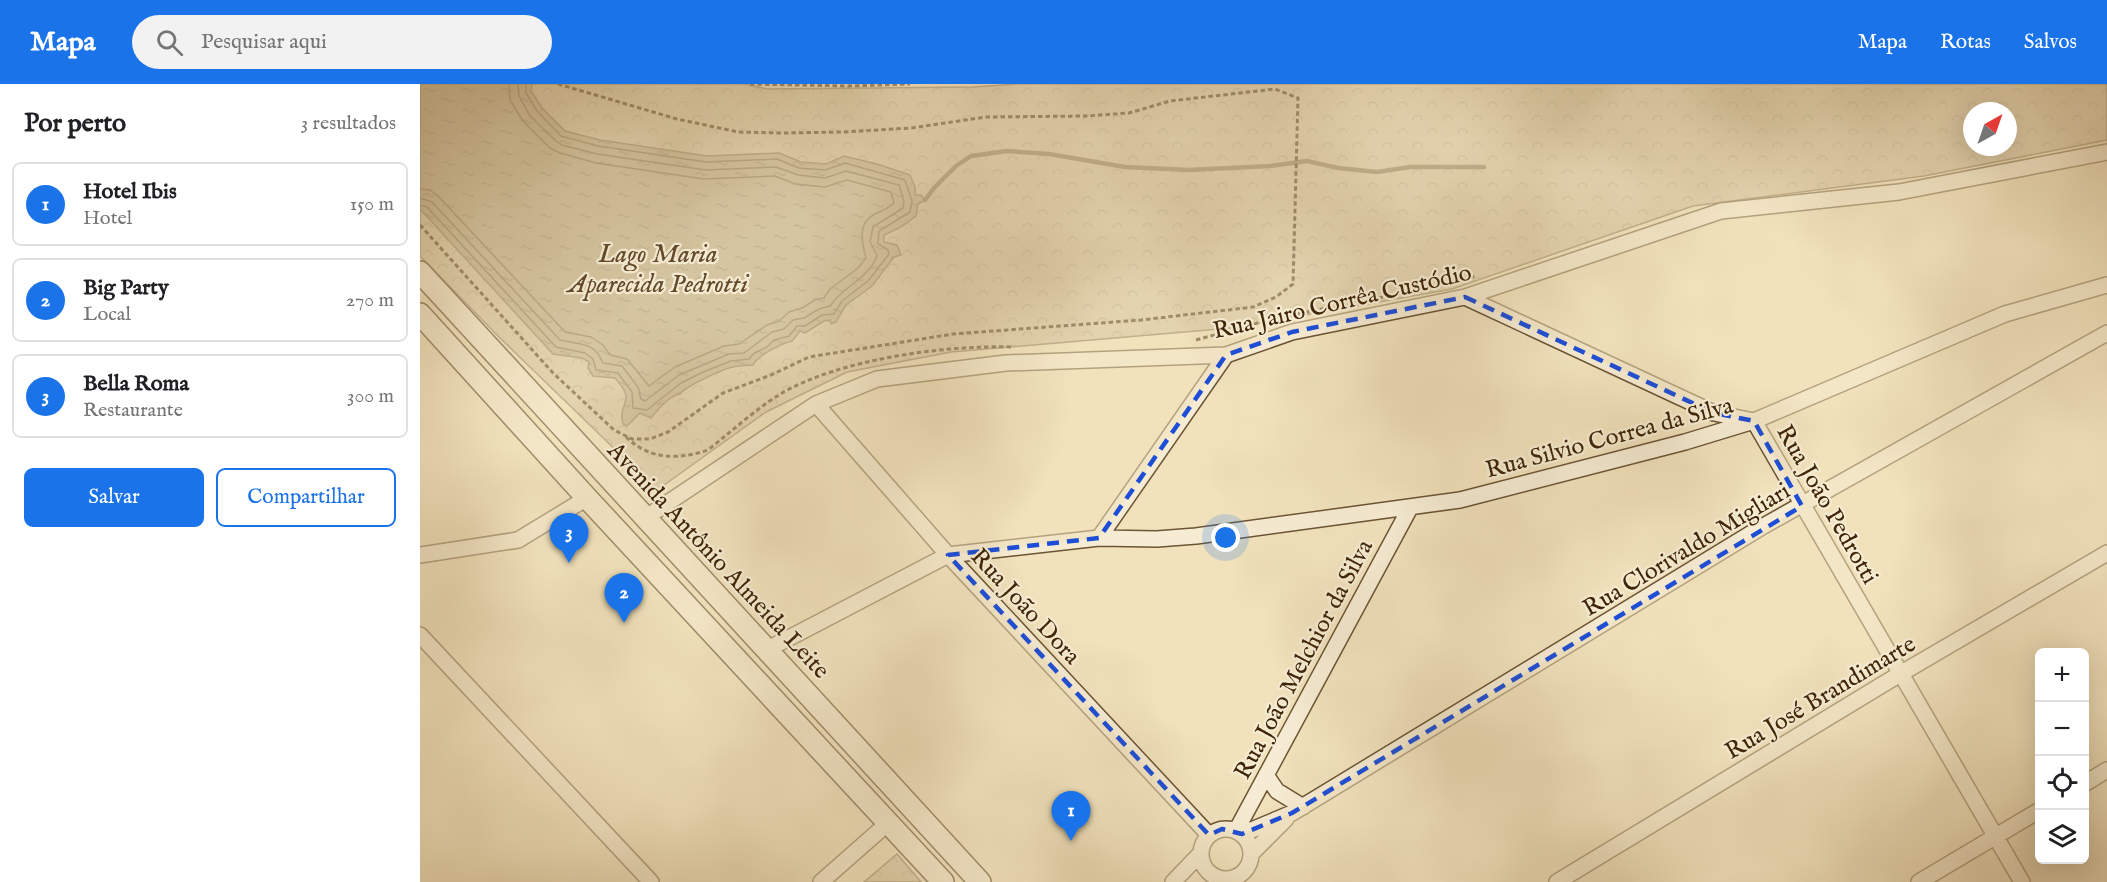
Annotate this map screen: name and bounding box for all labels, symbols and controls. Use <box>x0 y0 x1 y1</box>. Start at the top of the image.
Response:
search box <box>132 15 552 69</box>
text: Mapa <box>30 25 96 60</box>
icon: search <box>153 26 186 59</box>
text: Pesquisar aqui <box>201 28 327 56</box>
text: Mapa <box>1858 29 1907 56</box>
text: Rotas <box>1940 29 1991 56</box>
text: Salvos <box>2024 29 2077 56</box>
north arrow <box>1963 102 2017 156</box>
text: Por perto <box>24 107 126 140</box>
text: 3 resultados <box>301 111 396 136</box>
text: Hotel Ibis <box>83 178 177 206</box>
text: 1 <box>42 192 49 217</box>
text: 150 m <box>350 192 394 217</box>
text: Hotel <box>83 206 132 231</box>
water label: Lago Maria Aparecida Pedrotti <box>565 238 750 301</box>
street label: Rua Jairo Corrêa Custódio <box>1210 258 1475 347</box>
text: Big Party <box>83 274 169 302</box>
text: 2 <box>41 288 50 313</box>
text: 270 m <box>346 288 394 313</box>
text: Local <box>83 302 131 327</box>
text: Bella Roma <box>83 370 189 398</box>
text: 3 <box>42 384 49 409</box>
text: 300 m <box>347 384 394 409</box>
street label: Rua Silvio Correa da Silva <box>1482 390 1737 486</box>
text: Restaurante <box>83 398 183 423</box>
street label: Rua João Pedrotti <box>1769 420 1885 590</box>
street label: Avenida Antônio Almeida Leite <box>599 435 836 686</box>
button: Salvar <box>24 468 204 527</box>
button: Compartilhar <box>216 468 396 527</box>
street label: Rua Clorivaldo Migliari <box>1577 476 1796 625</box>
pin: 3 <box>550 514 588 563</box>
your location <box>1211 523 1240 552</box>
street label: Rua João Melchior da Silva <box>1228 534 1381 785</box>
street label: Rua João Dora <box>963 542 1087 672</box>
pin: 2 <box>604 574 644 623</box>
street label: Rua José Brandimarte <box>1720 629 1922 767</box>
map controls <box>2035 648 2089 864</box>
button: + <box>2035 648 2089 702</box>
button: − <box>2035 702 2089 756</box>
button: locate <box>2035 756 2089 810</box>
pin: 1 <box>1052 792 1090 841</box>
button: layers <box>2035 810 2089 864</box>

